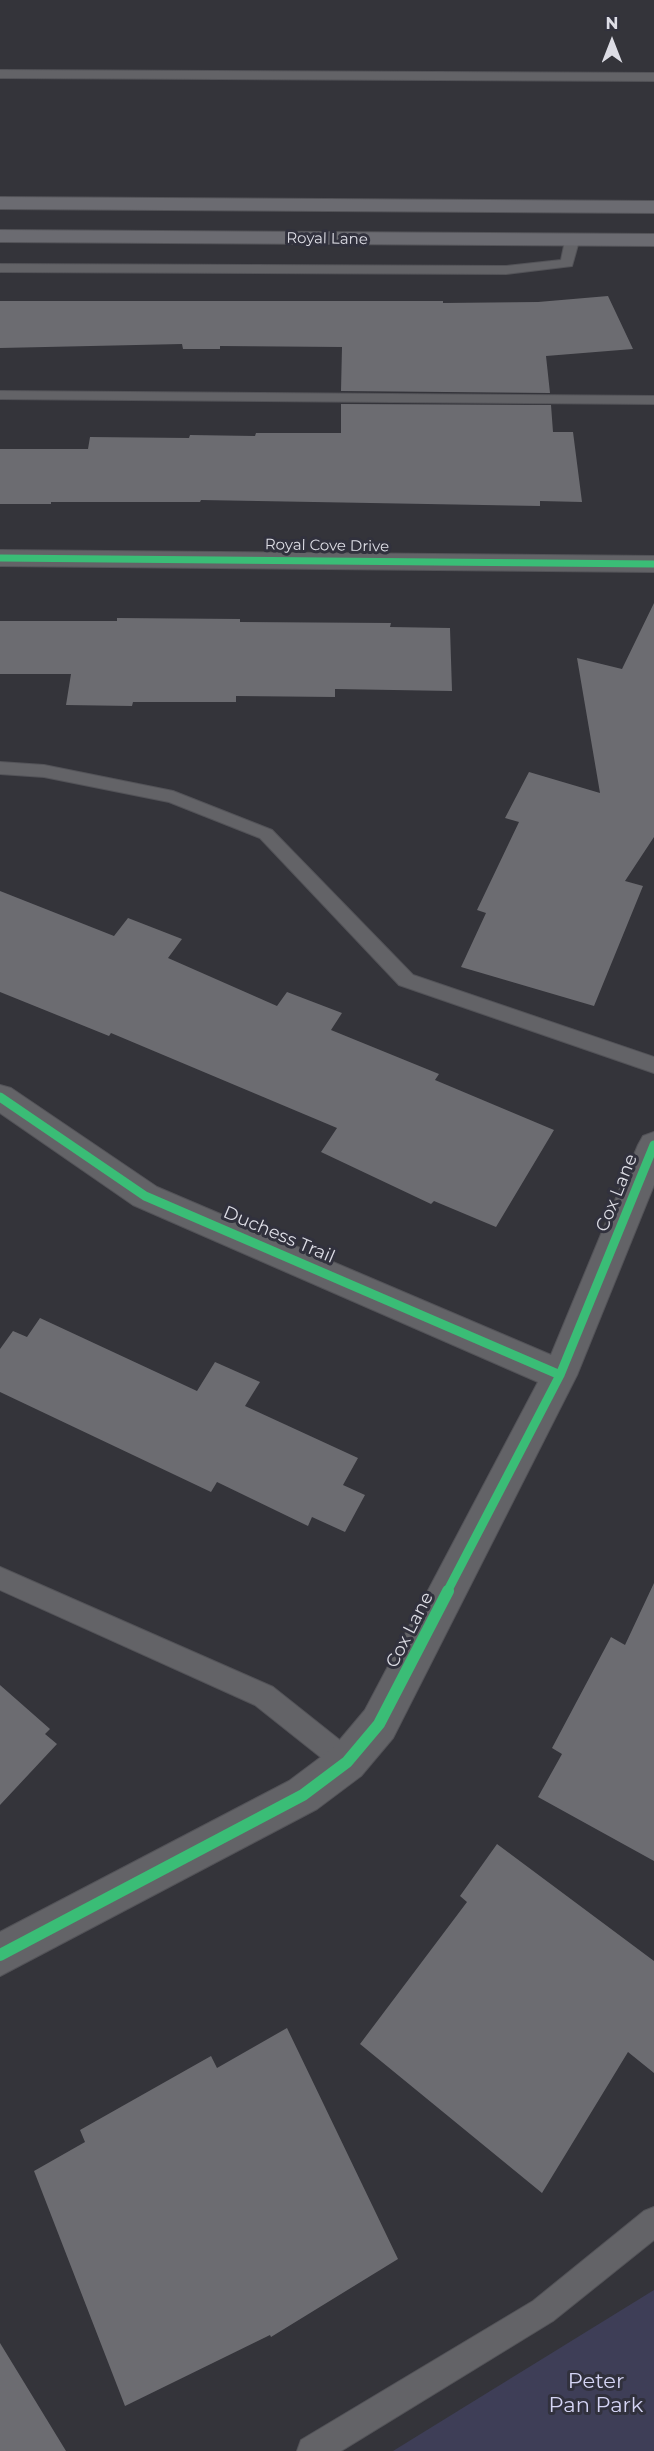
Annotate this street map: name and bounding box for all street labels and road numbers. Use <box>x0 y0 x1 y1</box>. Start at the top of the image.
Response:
street label: Royal Lane <box>286 229 368 249</box>
street label: Royal Cove Drive <box>265 536 389 556</box>
street label: Cox Lane <box>592 1151 642 1235</box>
street label: Duchess Trail <box>220 1202 338 1268</box>
street label: Cox Lane <box>382 1589 438 1671</box>

